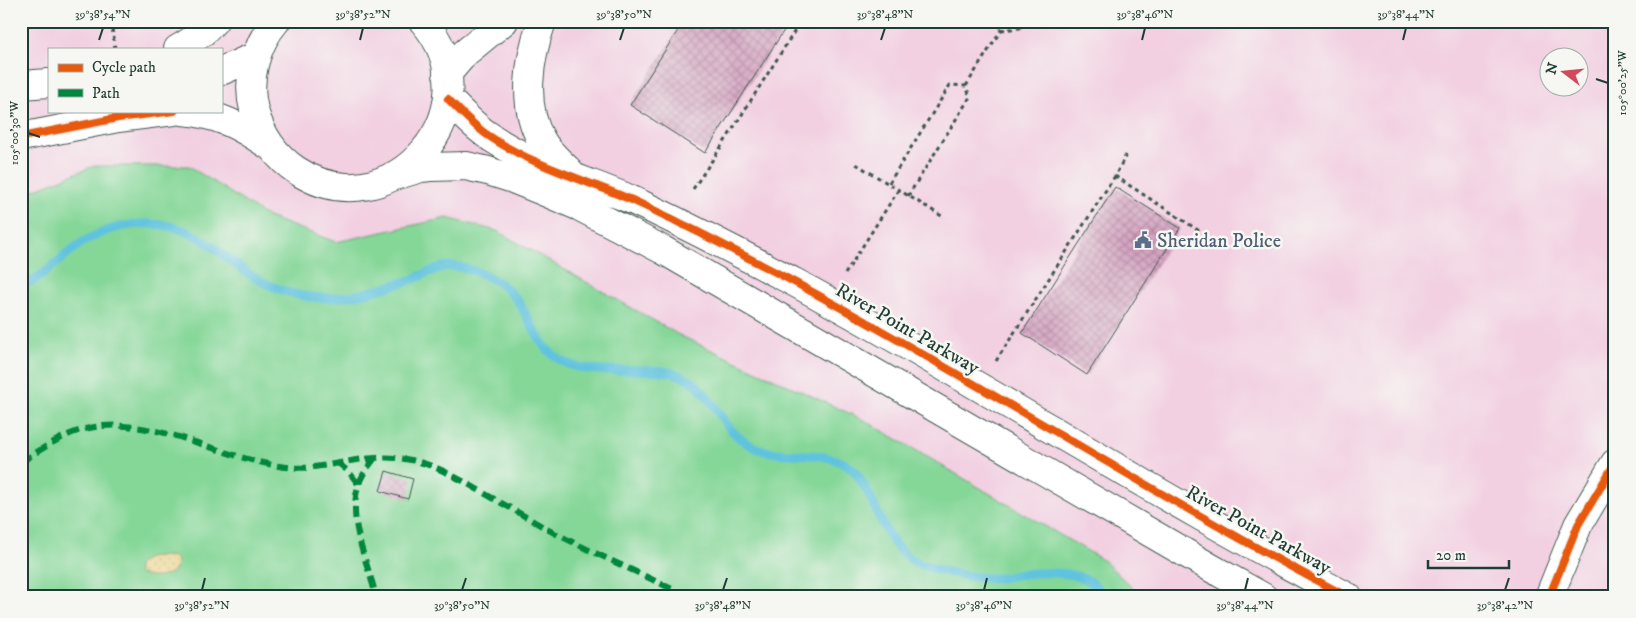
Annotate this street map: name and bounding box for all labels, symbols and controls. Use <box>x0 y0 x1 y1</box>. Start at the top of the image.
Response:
text: 39°38'54"N <box>75 7 131 22</box>
text: 39°38'52"N <box>335 7 391 22</box>
text: 39°38'50"N <box>596 7 652 22</box>
text: 39°38'48"N <box>857 7 913 22</box>
text: 39°38'46"N <box>1117 7 1174 22</box>
text: 39°38'44"N <box>1377 7 1435 22</box>
legend <box>48 48 222 112</box>
north arrow <box>1538 48 1588 98</box>
text: 105°00'25"W <box>1615 49 1630 116</box>
text: Cycle path <box>92 58 156 77</box>
text: N <box>1542 60 1563 77</box>
text: Path <box>92 84 120 103</box>
text: 105°00'30"W <box>7 100 22 165</box>
place label: Sheridan Police <box>1157 229 1281 254</box>
public building icon: Sheridan Police <box>1133 230 1153 250</box>
street label: River Point Parkway <box>831 278 984 381</box>
street label: River Point Parkway <box>1181 480 1336 581</box>
scale bar <box>1428 538 1510 570</box>
text: 20 m <box>1436 546 1466 565</box>
text: 39°38'52"N <box>174 598 230 613</box>
text: 39°38'50"N <box>434 598 490 613</box>
text: 39°38'48"N <box>695 598 751 613</box>
text: 39°38'46"N <box>956 598 1013 613</box>
text: 39°38'44"N <box>1216 598 1274 613</box>
text: 39°38'42"N <box>1477 598 1533 613</box>

